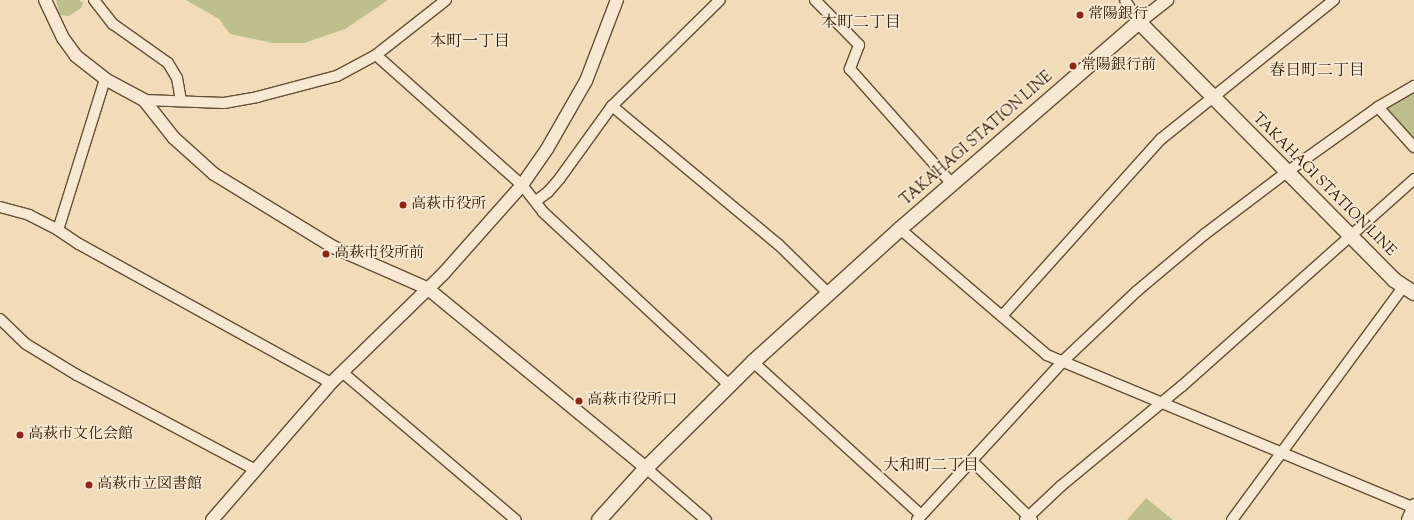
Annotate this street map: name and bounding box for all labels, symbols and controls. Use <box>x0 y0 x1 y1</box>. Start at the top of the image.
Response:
place label: 常陽銀行 <box>1088 6 1148 24</box>
marker: 常陽銀行 <box>1075 10 1085 20</box>
district label: 本町二丁目 <box>821 14 901 34</box>
district label: 本町一丁目 <box>430 33 510 53</box>
place label: 常陽銀行前 <box>1081 57 1156 75</box>
marker: 常陽銀行前 <box>1068 61 1078 71</box>
district label: 春日町二丁目 <box>1269 62 1365 82</box>
street label: TAKAHAGI STATION LINE <box>897 68 1057 210</box>
street label: TAKAHAGI STATION LINE <box>1249 110 1399 260</box>
place label: 高萩市役所 <box>411 196 486 214</box>
marker: 高萩市役所 <box>398 200 408 210</box>
place label: 高萩市役所前 <box>334 245 424 263</box>
marker: 高萩市役所前 <box>321 249 331 259</box>
place label: 高萩市役所口 <box>587 392 677 410</box>
marker: 高萩市役所口 <box>574 396 584 406</box>
place label: 高萩市文化会館 <box>28 426 133 444</box>
marker: 高萩市文化会館 <box>15 430 25 440</box>
district label: 大和町二丁目 <box>883 457 979 477</box>
place label: 高萩市立図書館 <box>97 476 202 494</box>
marker: 高萩市立図書館 <box>84 480 94 490</box>

